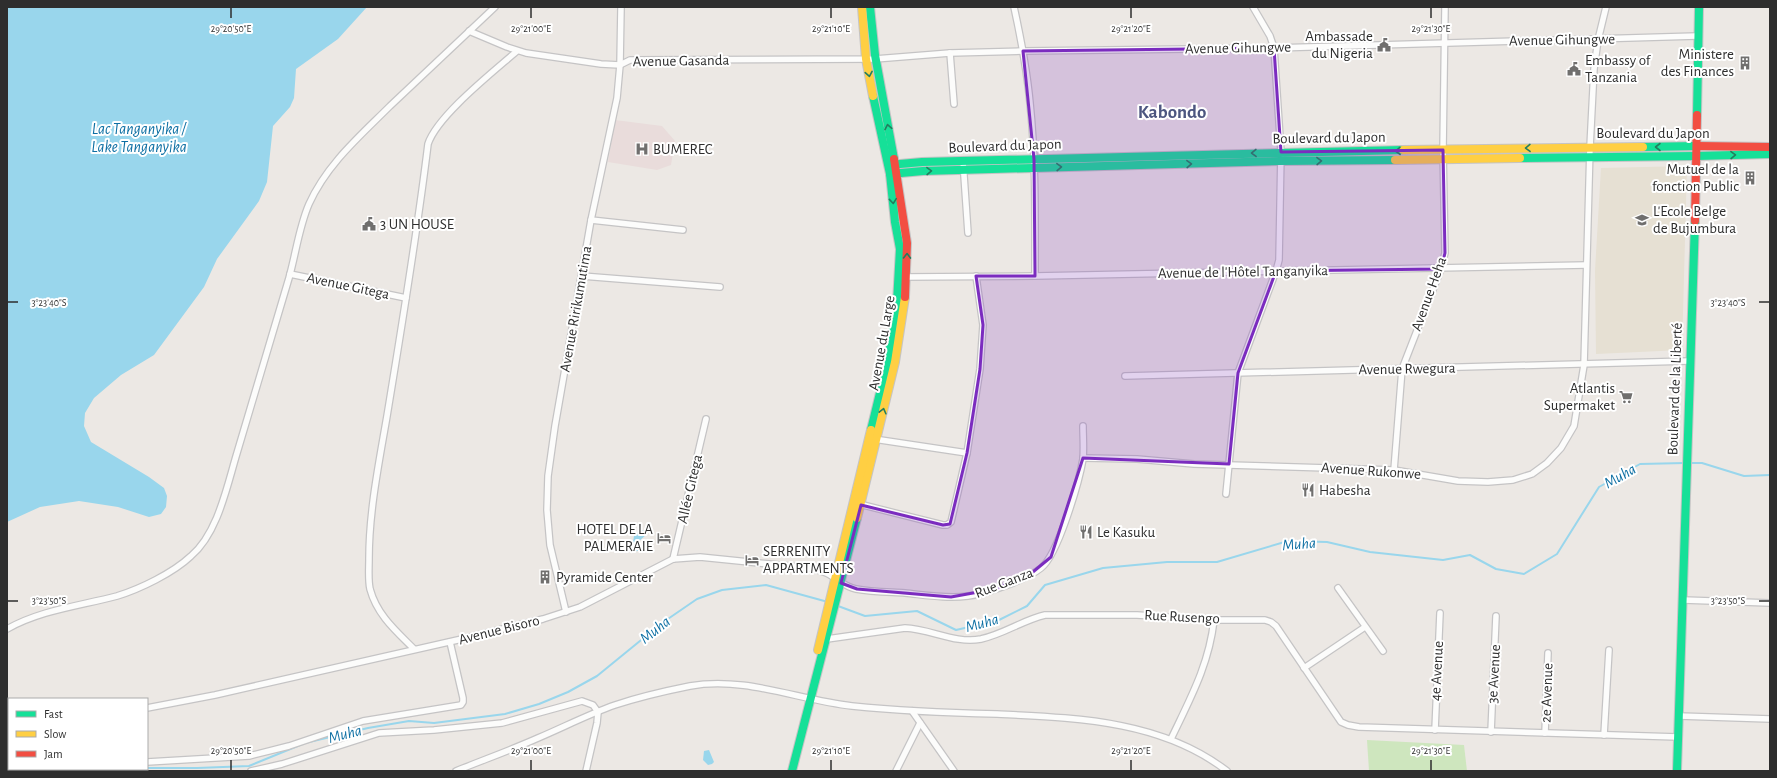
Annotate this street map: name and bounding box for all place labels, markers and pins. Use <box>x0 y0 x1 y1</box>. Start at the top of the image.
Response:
place label: Ambassade du Nigeria <box>1305 29 1373 61</box>
public building icon: Ambassade du Nigeria <box>1376 37 1392 53</box>
place label: Ministere des Finances <box>1661 47 1734 79</box>
place label: Embassy of Tanzania <box>1585 53 1652 85</box>
building icon: Ministere des Finances <box>1737 55 1753 71</box>
public building icon: Embassy of Tanzania <box>1566 61 1582 77</box>
hospital icon: BUMEREC <box>634 141 650 157</box>
place label: BUMEREC <box>653 142 713 157</box>
place label: Mutuel de la fonction Public <box>1652 162 1739 194</box>
building icon: Mutuel de la fonction Public <box>1742 170 1758 186</box>
place label: L'Ecole Belge de Bujumbura <box>1653 204 1736 236</box>
school or university icon: L'Ecole Belge de Bujumbura <box>1634 212 1650 228</box>
public building icon: 3 UN HOUSE <box>361 216 377 232</box>
place label: 3 UN HOUSE <box>380 217 454 232</box>
place label: Atlantis Supermaket <box>1544 381 1615 413</box>
supermarket icon: Atlantis Supermaket <box>1618 389 1634 405</box>
restaurant icon: Habesha <box>1300 482 1316 498</box>
place label: Habesha <box>1319 483 1371 498</box>
place label: HOTEL DE LA PALMERAIE <box>576 522 653 554</box>
restaurant icon: Le Kasuku <box>1078 524 1094 540</box>
place label: Le Kasuku <box>1097 525 1155 540</box>
hotel icon: HOTEL DE LA PALMERAIE <box>656 530 672 546</box>
place label: SERRENITY APPARTMENTS <box>763 544 854 576</box>
hotel icon: SERRENITY APPARTMENTS <box>744 552 760 568</box>
building icon: Pyramide Center <box>537 569 553 585</box>
place label: Pyramide Center <box>556 570 653 585</box>

